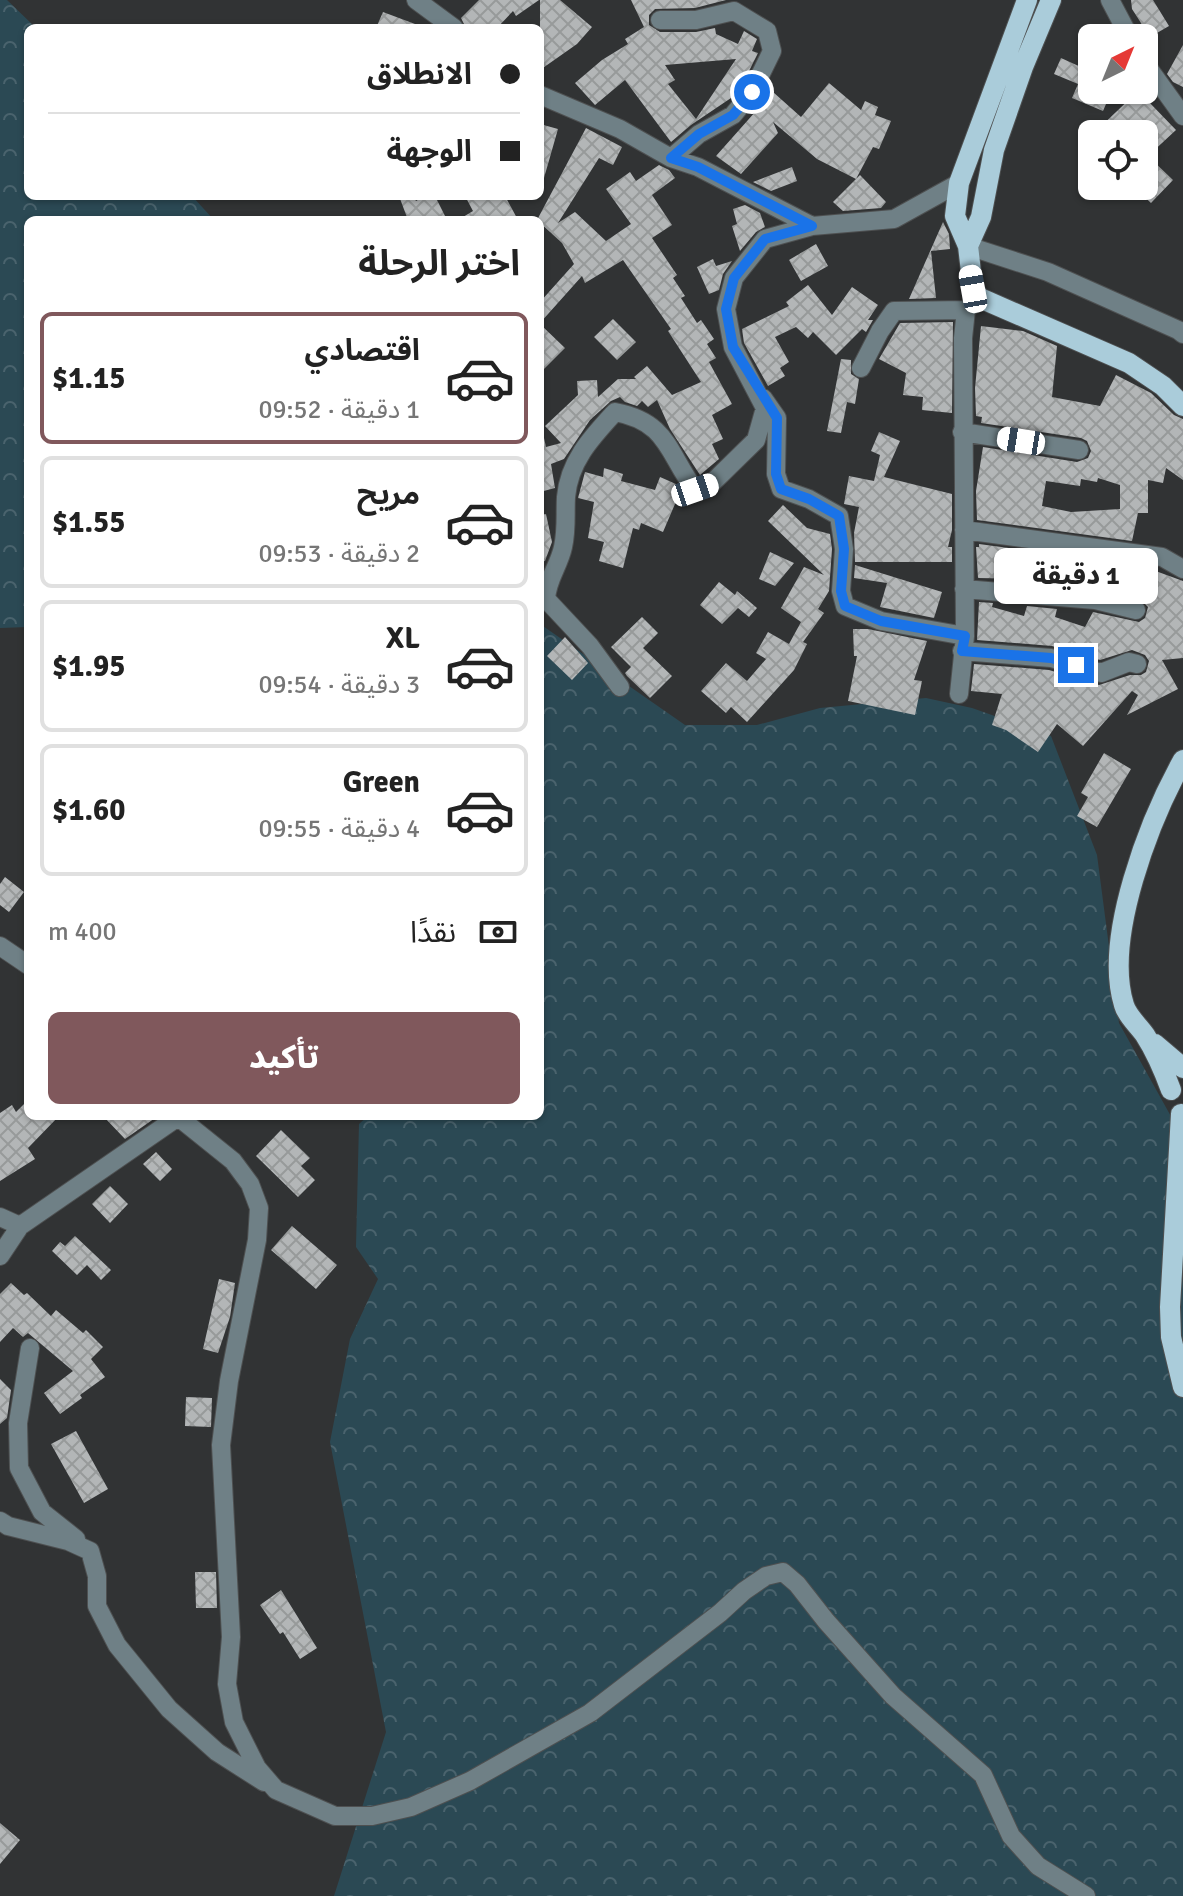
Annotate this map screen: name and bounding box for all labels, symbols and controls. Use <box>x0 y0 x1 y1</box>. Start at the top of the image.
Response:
north arrow <box>1078 24 1158 104</box>
map controls <box>1078 24 1158 200</box>
text: الانطلاق <box>367 56 472 93</box>
route start <box>734 74 770 110</box>
button: locate <box>1078 120 1158 200</box>
text: الوجهة <box>387 133 472 170</box>
text: اختر الرحلة <box>358 241 520 286</box>
car <box>957 263 989 315</box>
text: اقتصادي <box>305 332 420 369</box>
icon: car <box>444 342 516 414</box>
text: $1.15 <box>52 360 125 397</box>
text: 1 دقيقة · 09:52 <box>258 394 420 426</box>
car <box>995 425 1047 457</box>
car <box>668 471 722 509</box>
text: مريح <box>357 476 420 513</box>
icon: car <box>444 486 516 558</box>
text: $1.55 <box>52 504 125 541</box>
text: 2 دقيقة · 09:53 <box>258 538 420 570</box>
callout: 1 دقيقة <box>994 549 1158 605</box>
text: 1 دقيقة <box>1032 560 1120 592</box>
text: XL <box>386 620 420 657</box>
icon: car <box>444 630 516 702</box>
route end <box>1058 647 1094 683</box>
text: $1.95 <box>52 648 125 685</box>
text: 3 دقيقة · 09:54 <box>258 669 420 701</box>
text: Green <box>343 764 420 801</box>
icon: car <box>444 774 516 846</box>
text: $1.60 <box>52 792 125 829</box>
text: 4 دقيقة · 09:55 <box>258 813 420 845</box>
icon: cash <box>476 910 520 954</box>
text: نقدًا <box>410 914 456 951</box>
text: 400 m <box>48 916 117 948</box>
button: تأكيد <box>48 1012 520 1104</box>

